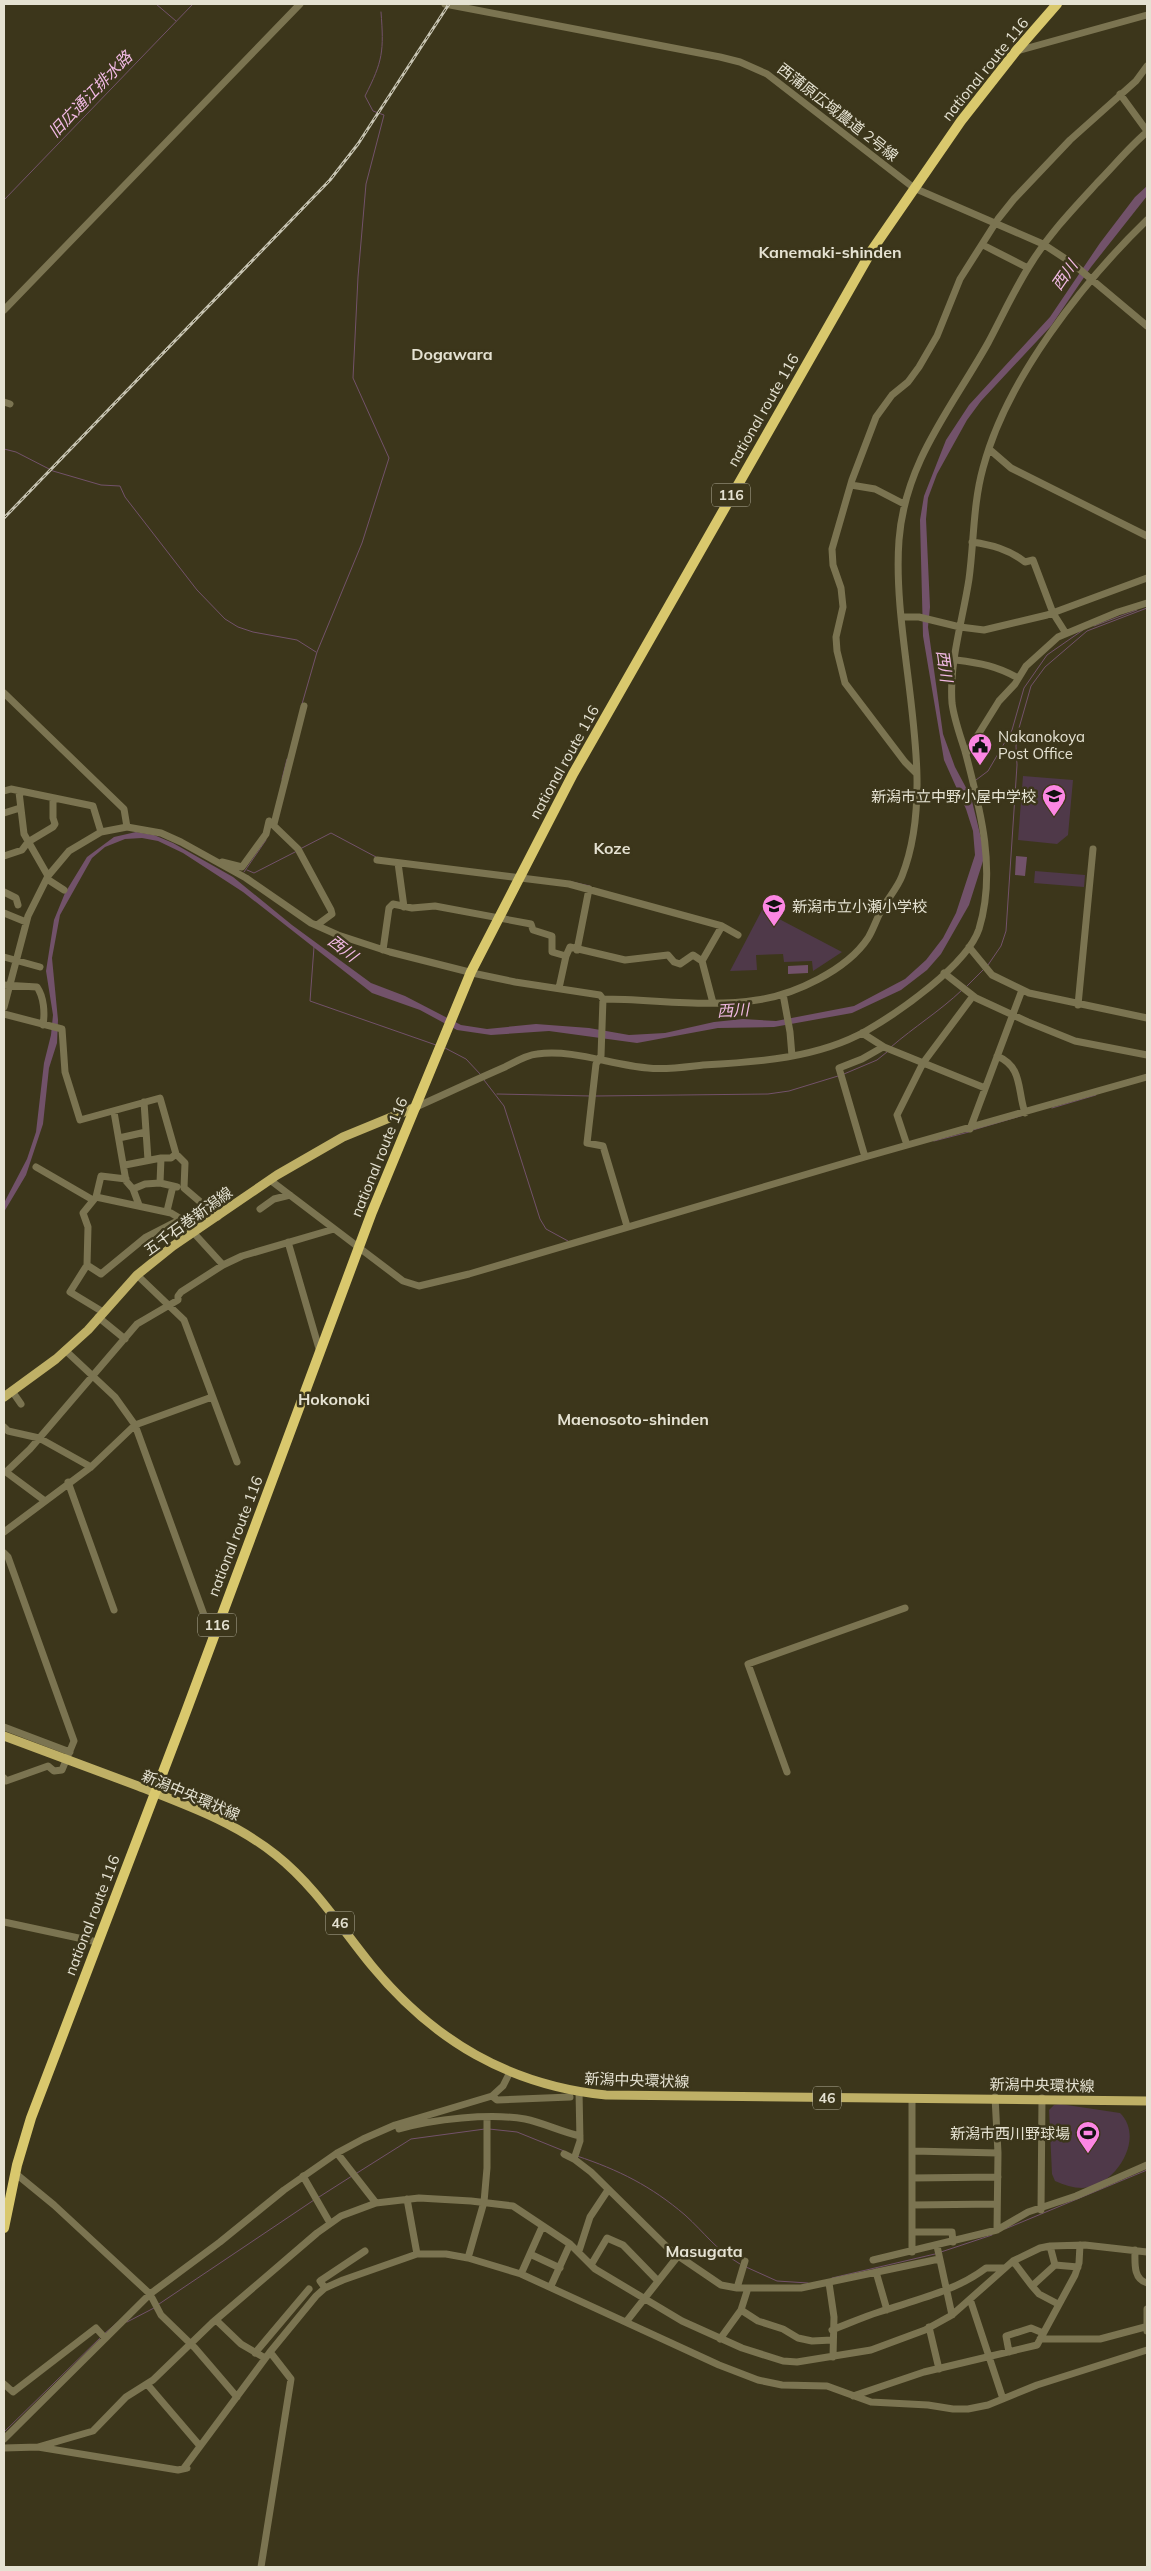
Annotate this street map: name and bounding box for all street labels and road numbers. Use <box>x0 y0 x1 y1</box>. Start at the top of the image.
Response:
street label: national route 116 <box>938 14 1032 124</box>
street label: 西蒲原広域農道 2号線 <box>774 59 902 165</box>
street label: national route 116 <box>723 350 803 470</box>
road number: 116 <box>712 484 750 506</box>
street label: national route 116 <box>525 702 603 822</box>
street label: national route 116 <box>346 1094 412 1220</box>
street label: 五千石巻新潟線 <box>140 1182 236 1260</box>
street label: national route 116 <box>203 1473 267 1599</box>
road number: 116 <box>198 1614 236 1636</box>
street label: 新潟中央環状線 <box>139 1766 243 1824</box>
street label: national route 116 <box>60 1852 124 1978</box>
road number: 46 <box>326 1912 354 1935</box>
street label: 新潟中央環状線 <box>584 2069 690 2091</box>
street label: 新潟中央環状線 <box>989 2075 1095 2095</box>
road number: 46 <box>813 2086 841 2110</box>

